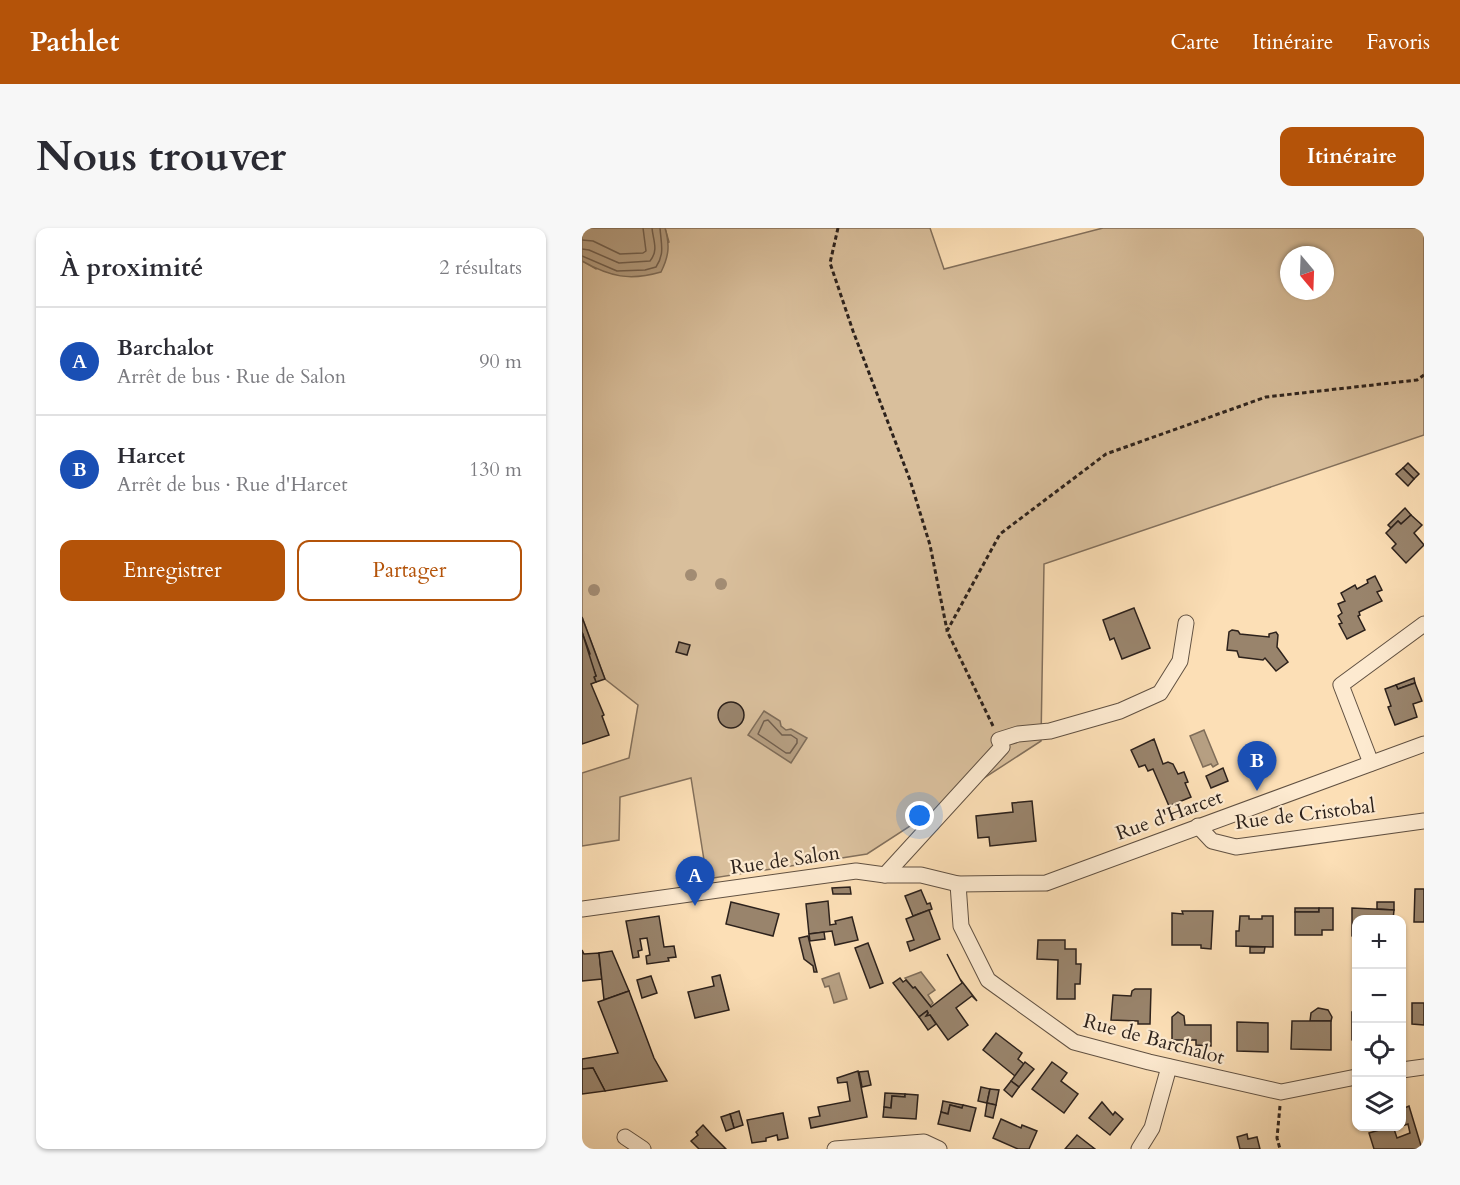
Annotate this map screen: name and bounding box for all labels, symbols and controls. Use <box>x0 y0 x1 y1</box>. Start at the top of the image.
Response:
text: Pathlet <box>30 23 119 61</box>
text: Carte <box>1170 28 1219 57</box>
text: Itinéraire <box>1252 28 1333 57</box>
text: Favoris <box>1366 28 1430 57</box>
button: Itinéraire <box>1280 127 1424 186</box>
text: Nous trouver <box>36 128 286 185</box>
north arrow <box>1280 246 1334 300</box>
text: À proximité <box>60 250 203 285</box>
text: 2 résultats <box>439 254 522 281</box>
text: Barchalot <box>117 333 214 363</box>
text: A <box>72 348 87 375</box>
text: 90 m <box>479 348 522 375</box>
text: Arrêt de bus · Rue de Salon <box>117 363 346 390</box>
text: Harcet <box>117 441 185 471</box>
text: B <box>72 456 87 483</box>
text: 130 m <box>469 456 522 483</box>
text: Arrêt de bus · Rue d'Harcet <box>117 471 348 498</box>
button: Enregistrer <box>60 540 285 601</box>
button: Partager <box>297 540 522 601</box>
pin: B <box>1238 742 1276 791</box>
street label: Rue d'Harcet <box>1112 783 1227 847</box>
street label: Rue de Cristobal <box>1233 792 1377 836</box>
your location <box>905 801 934 830</box>
street label: Rue de Salon <box>729 839 842 881</box>
pin: A <box>676 856 714 906</box>
map controls <box>1352 915 1406 1131</box>
button: + <box>1352 915 1406 969</box>
button: − <box>1352 969 1406 1023</box>
street label: Rue de Barchalot <box>1081 1007 1228 1071</box>
button: locate <box>1352 1023 1406 1077</box>
button: layers <box>1352 1077 1406 1131</box>

